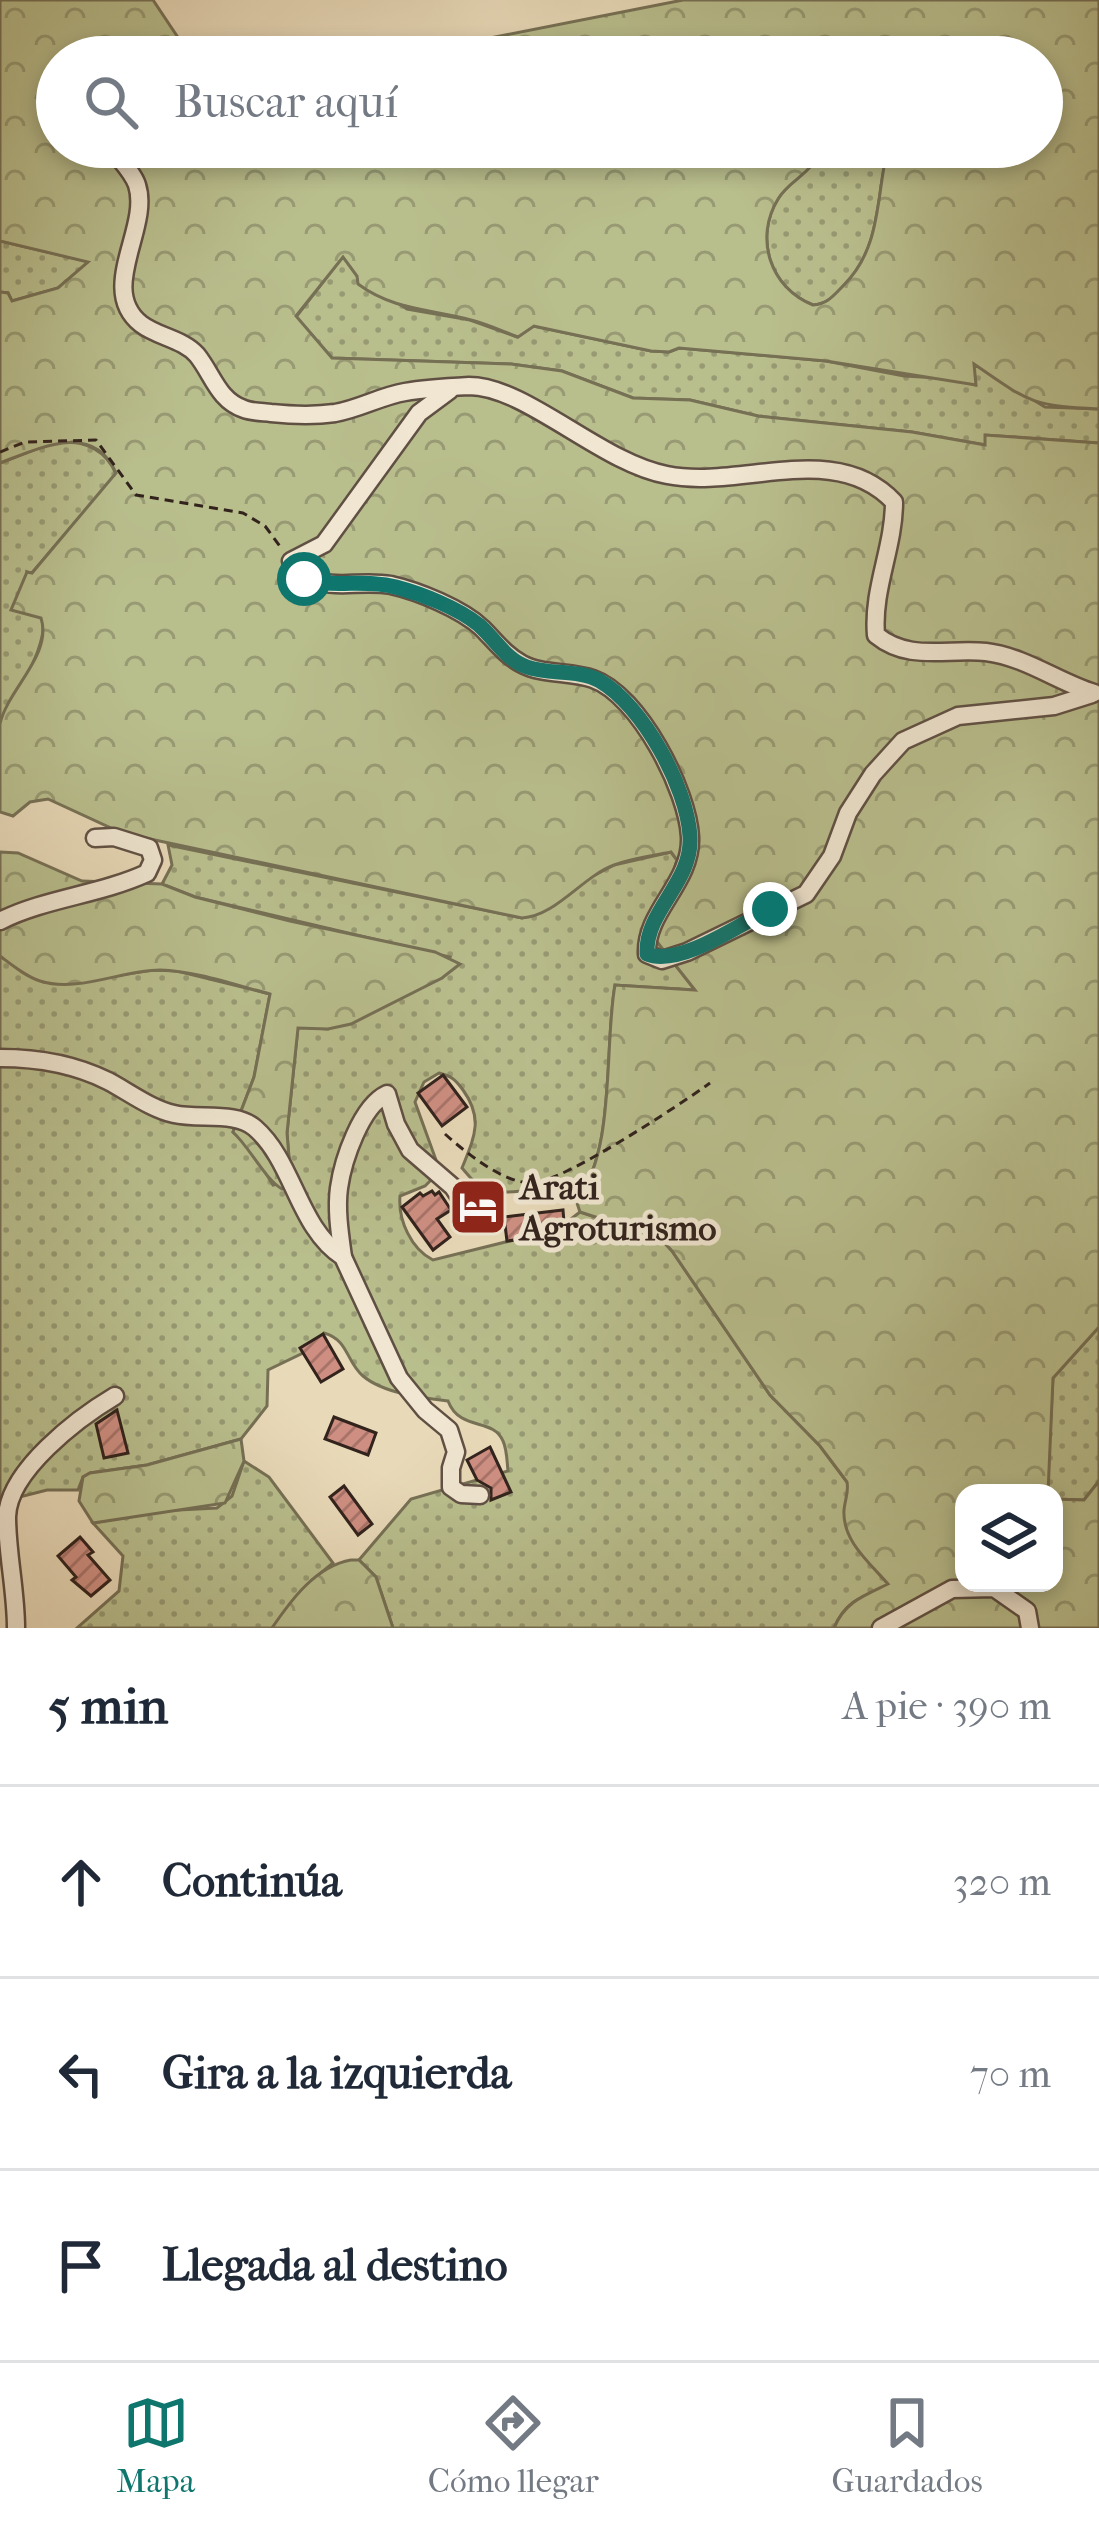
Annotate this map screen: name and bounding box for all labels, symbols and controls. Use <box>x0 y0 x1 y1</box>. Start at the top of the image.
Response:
search box <box>36 36 1063 168</box>
icon: search <box>78 69 144 135</box>
text: Buscar aquí <box>174 76 398 129</box>
route start <box>277 552 331 606</box>
route end <box>743 882 797 936</box>
place label: Arati Agroturismo <box>518 1166 716 1249</box>
hotel icon: Arati Agroturismo <box>447 1176 509 1238</box>
map controls <box>955 1484 1063 1592</box>
button: layers <box>955 1484 1063 1592</box>
text: 5 min <box>48 1676 168 1736</box>
text: A pie · 390 m <box>842 1683 1051 1729</box>
icon: ahead <box>48 1849 114 1915</box>
text: Continúa <box>162 1855 342 1908</box>
text: 320 m <box>953 1859 1051 1905</box>
icon: left <box>48 2041 114 2107</box>
text: Gira a la izquierda <box>162 2047 511 2100</box>
text: 70 m <box>970 2051 1051 2097</box>
icon: arrive <box>48 2233 114 2299</box>
text: Llegada al destino <box>162 2239 508 2292</box>
tab: Mapa <box>116 2390 195 2501</box>
tab: Cómo llegar <box>428 2390 599 2501</box>
tab: Guardados <box>832 2390 983 2501</box>

